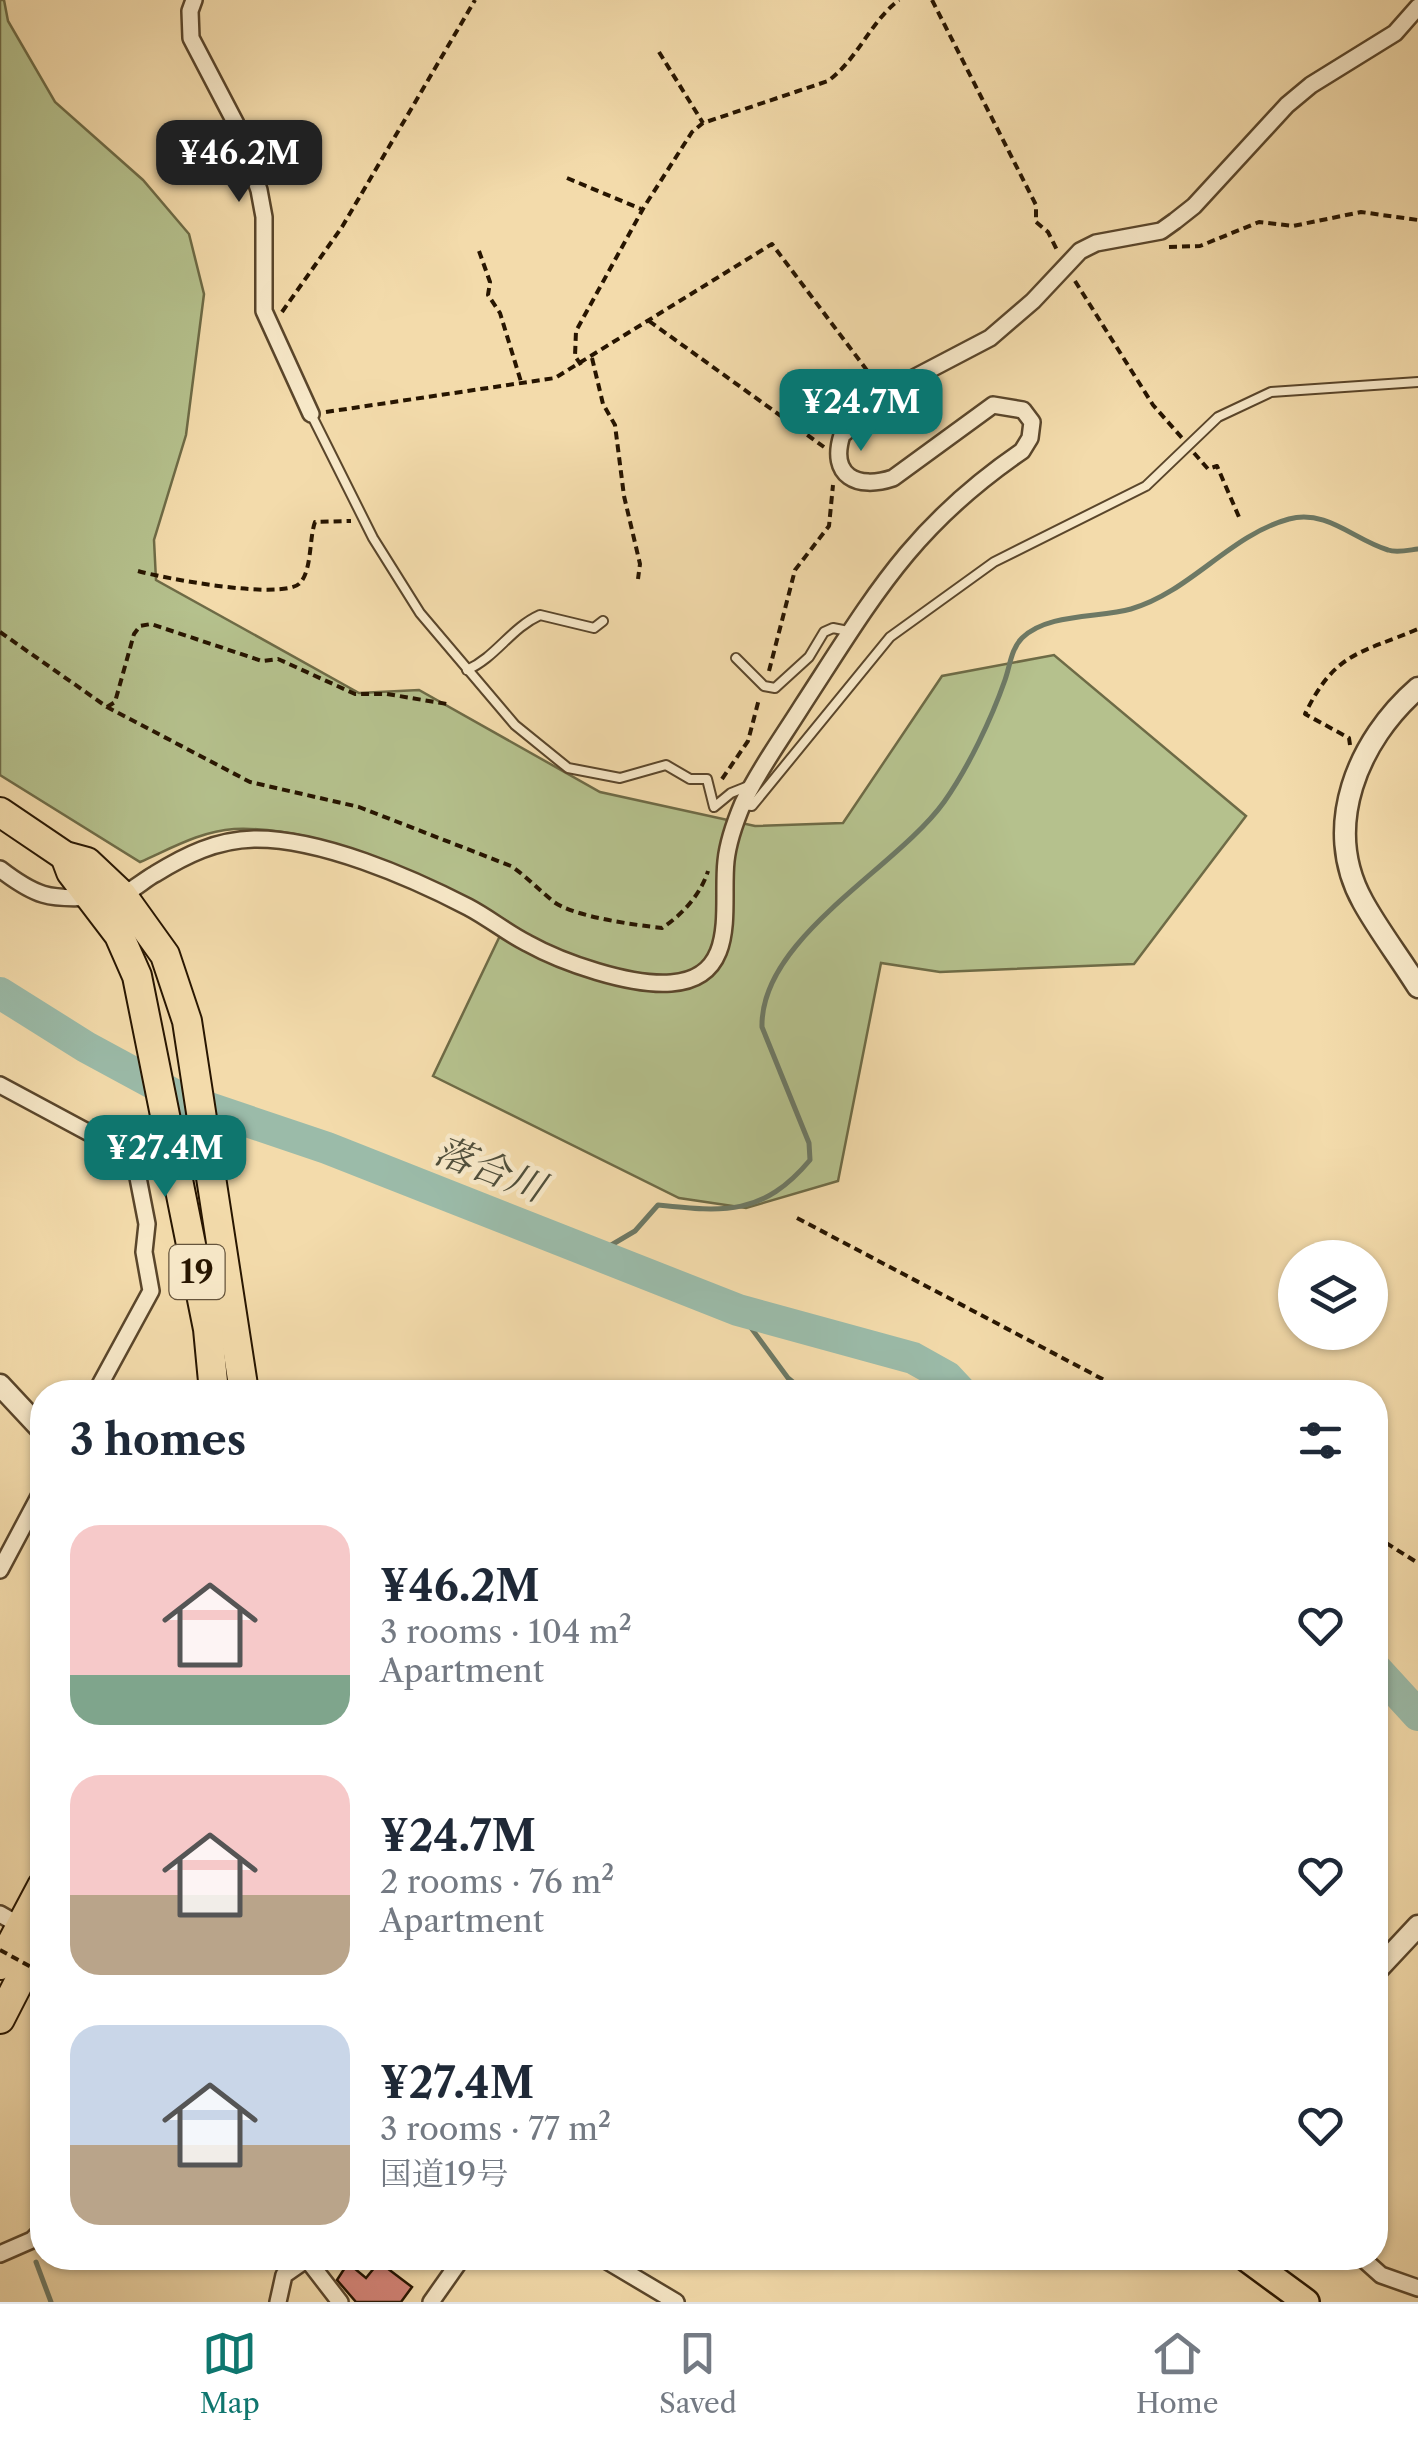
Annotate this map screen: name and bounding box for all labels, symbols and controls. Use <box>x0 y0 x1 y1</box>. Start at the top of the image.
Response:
pin: ¥46.2M <box>158 120 320 205</box>
text: ¥46.2M <box>178 133 300 172</box>
pin: ¥24.7M <box>780 369 942 454</box>
text: ¥24.7M <box>802 382 920 421</box>
pin: ¥27.4M <box>84 1115 246 1200</box>
water label: 落合川 <box>429 1126 556 1212</box>
text: ¥27.4M <box>106 1128 224 1167</box>
map controls <box>1278 1240 1388 1350</box>
button: layers <box>1278 1240 1388 1350</box>
road number: 19 <box>170 1245 224 1299</box>
icon: filters <box>1293 1413 1348 1468</box>
text: 3 homes <box>70 1414 246 1466</box>
text: ¥46.2M <box>380 1560 540 1612</box>
icon: home <box>150 1565 270 1685</box>
icon: heart <box>1293 1598 1348 1653</box>
text: 3 rooms · 104 m² <box>380 1612 632 1651</box>
text: Apartment <box>380 1651 544 1690</box>
text: ¥24.7M <box>380 1810 536 1862</box>
icon: home <box>150 1815 270 1935</box>
icon: heart <box>1293 1848 1348 1903</box>
text: 2 rooms · 76 m² <box>380 1862 614 1901</box>
text: Apartment <box>380 1901 544 1940</box>
text: ¥27.4M <box>380 2057 534 2109</box>
icon: home <box>150 2065 270 2185</box>
icon: heart <box>1293 2098 1348 2153</box>
text: 3 rooms · 77 m² <box>380 2109 611 2148</box>
text: 国道19号 <box>380 2154 508 2193</box>
tab: Map <box>200 2326 260 2420</box>
tab: Saved <box>659 2326 737 2420</box>
tab: Home <box>1136 2326 1218 2420</box>

